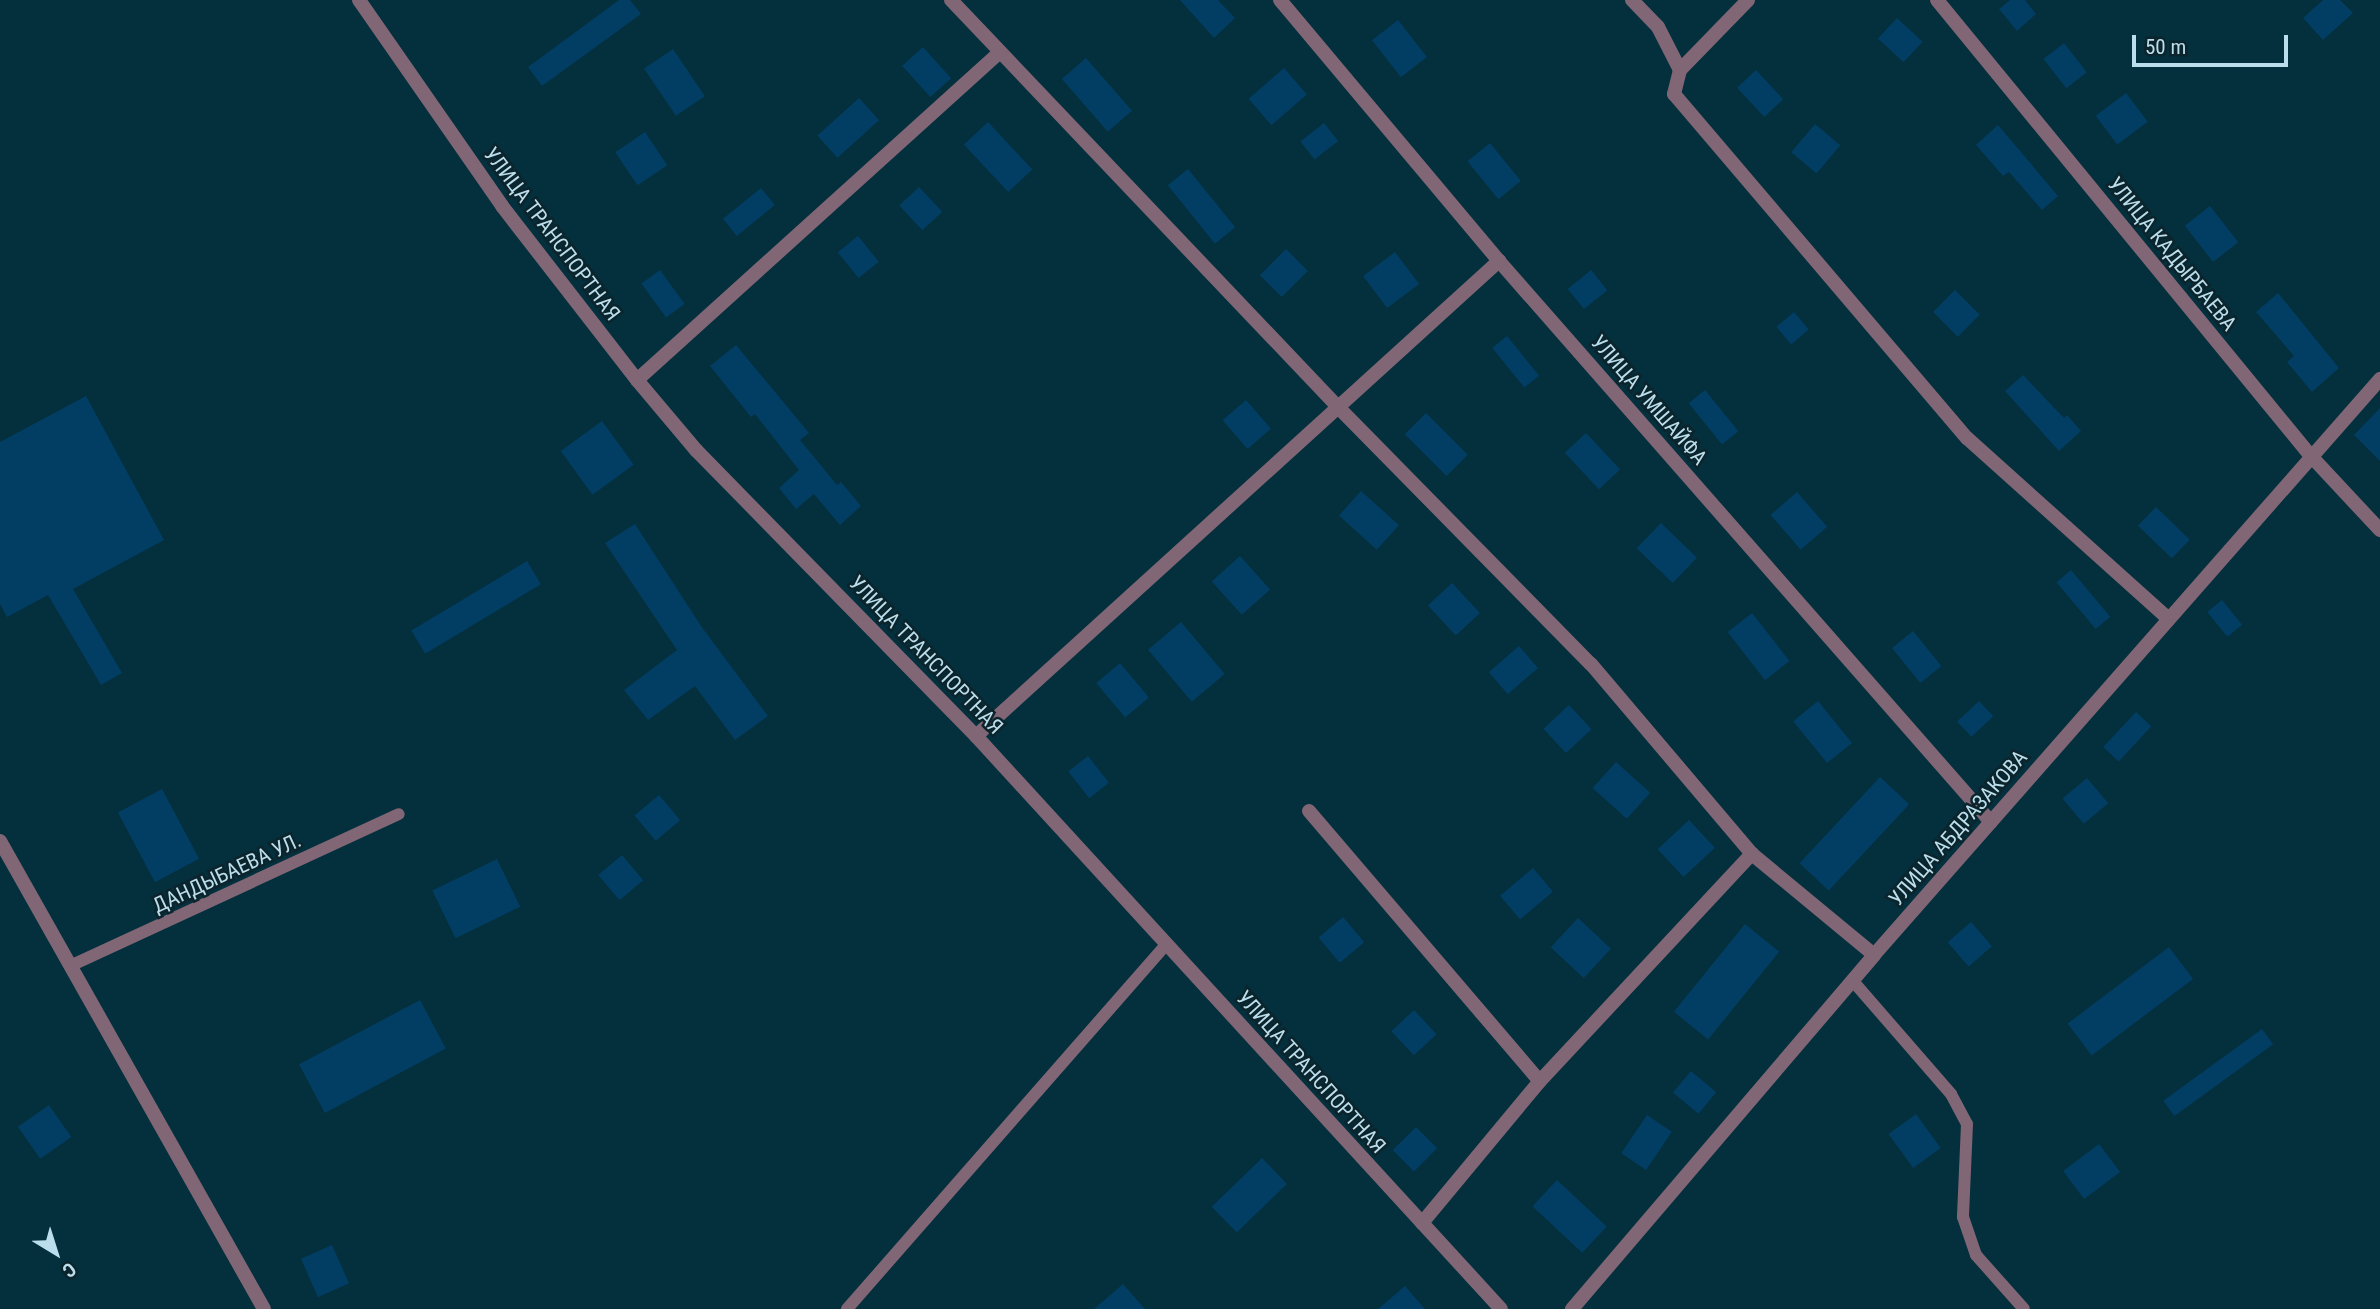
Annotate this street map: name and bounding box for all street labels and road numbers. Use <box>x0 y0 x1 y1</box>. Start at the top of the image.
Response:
street label: УЛИЦА ТРАНСПОРТНАЯ <box>478 142 626 326</box>
street label: УЛИЦА КАДЫРБАЕВА <box>2102 172 2242 336</box>
street label: УЛИЦА УМШАЙФА <box>1586 330 1712 470</box>
street label: УЛИЦА ТРАНСПОРТНАЯ <box>844 570 1008 740</box>
street label: УЛИЦА АБДРАЗАКОВА <box>1884 745 2032 911</box>
street label: ДАНДЫБАЕВА УЛ. <box>149 828 305 918</box>
street label: УЛИЦА ТРАНСПОРТНАЯ <box>1231 985 1391 1159</box>

